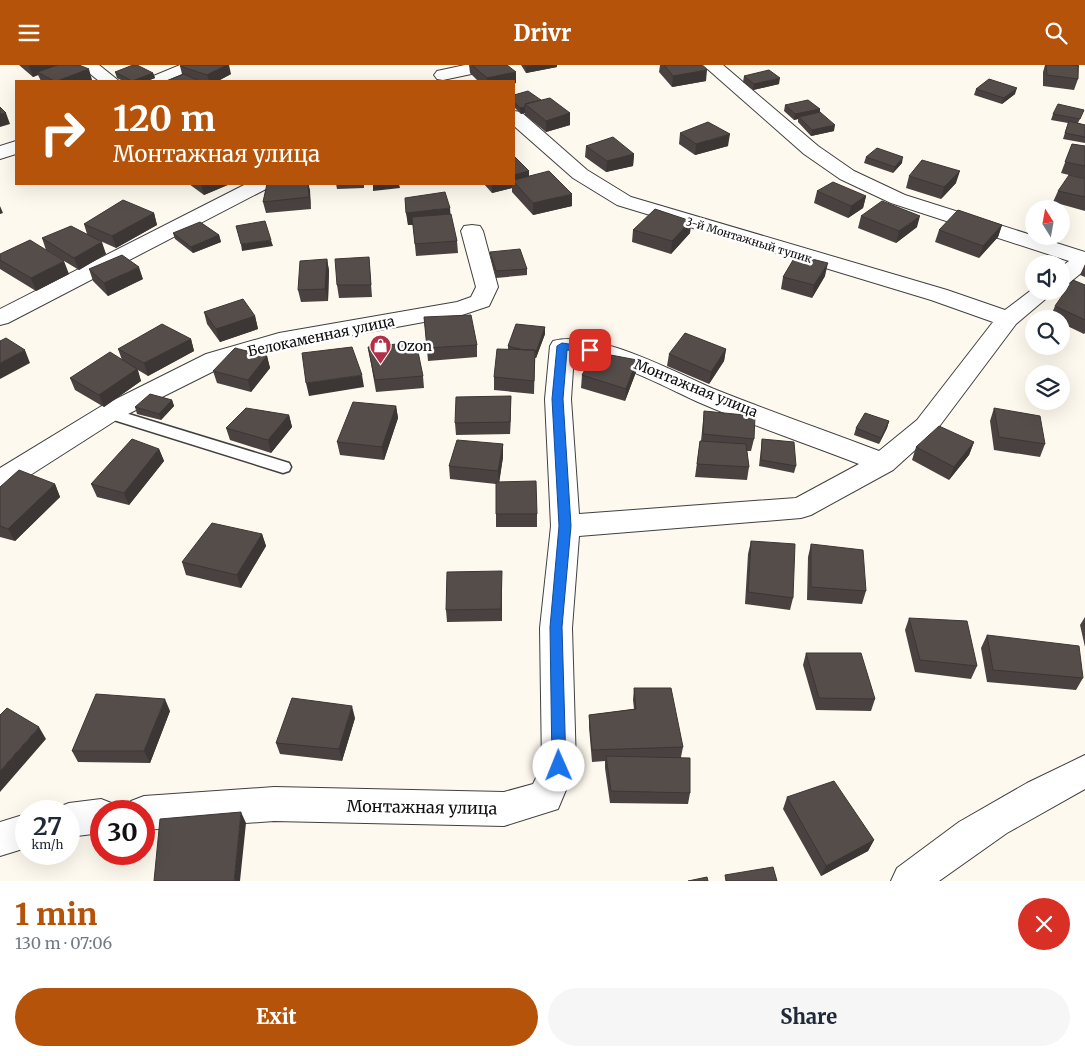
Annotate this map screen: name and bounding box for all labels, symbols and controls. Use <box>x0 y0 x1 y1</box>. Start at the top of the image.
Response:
icon: menu <box>15 19 43 47</box>
text: Drivr <box>514 19 571 47</box>
icon: search <box>1042 19 1070 47</box>
text: 120 m <box>113 97 216 141</box>
icon: right <box>30 100 95 165</box>
text: Монтажная улица <box>113 140 320 168</box>
north arrow <box>1025 200 1070 245</box>
map controls <box>1025 200 1070 410</box>
street label: 3-й Монтажный тупик <box>684 214 814 266</box>
button: sound <box>1025 255 1070 300</box>
button: search <box>1025 310 1070 355</box>
street label: Белокаменная улица <box>246 312 397 360</box>
pin <box>569 329 611 371</box>
shop icon: Ozon <box>369 334 393 365</box>
icon: arrive <box>576 336 604 364</box>
place label: Ozon <box>397 337 432 355</box>
street label: Монтажная улица <box>632 355 761 421</box>
button: layers <box>1025 365 1070 410</box>
position arrow <box>532 739 584 791</box>
street label: Монтажная улица <box>347 796 498 818</box>
speed limit sign: 30 <box>90 800 155 865</box>
text: 27 <box>33 810 62 842</box>
text: km/h <box>32 837 63 852</box>
text: 1 min <box>15 895 97 933</box>
button: close <box>1018 898 1070 950</box>
text: 130 m · 07:06 <box>15 933 112 953</box>
button: Exit <box>15 988 538 1046</box>
button: Share <box>548 988 1070 1046</box>

